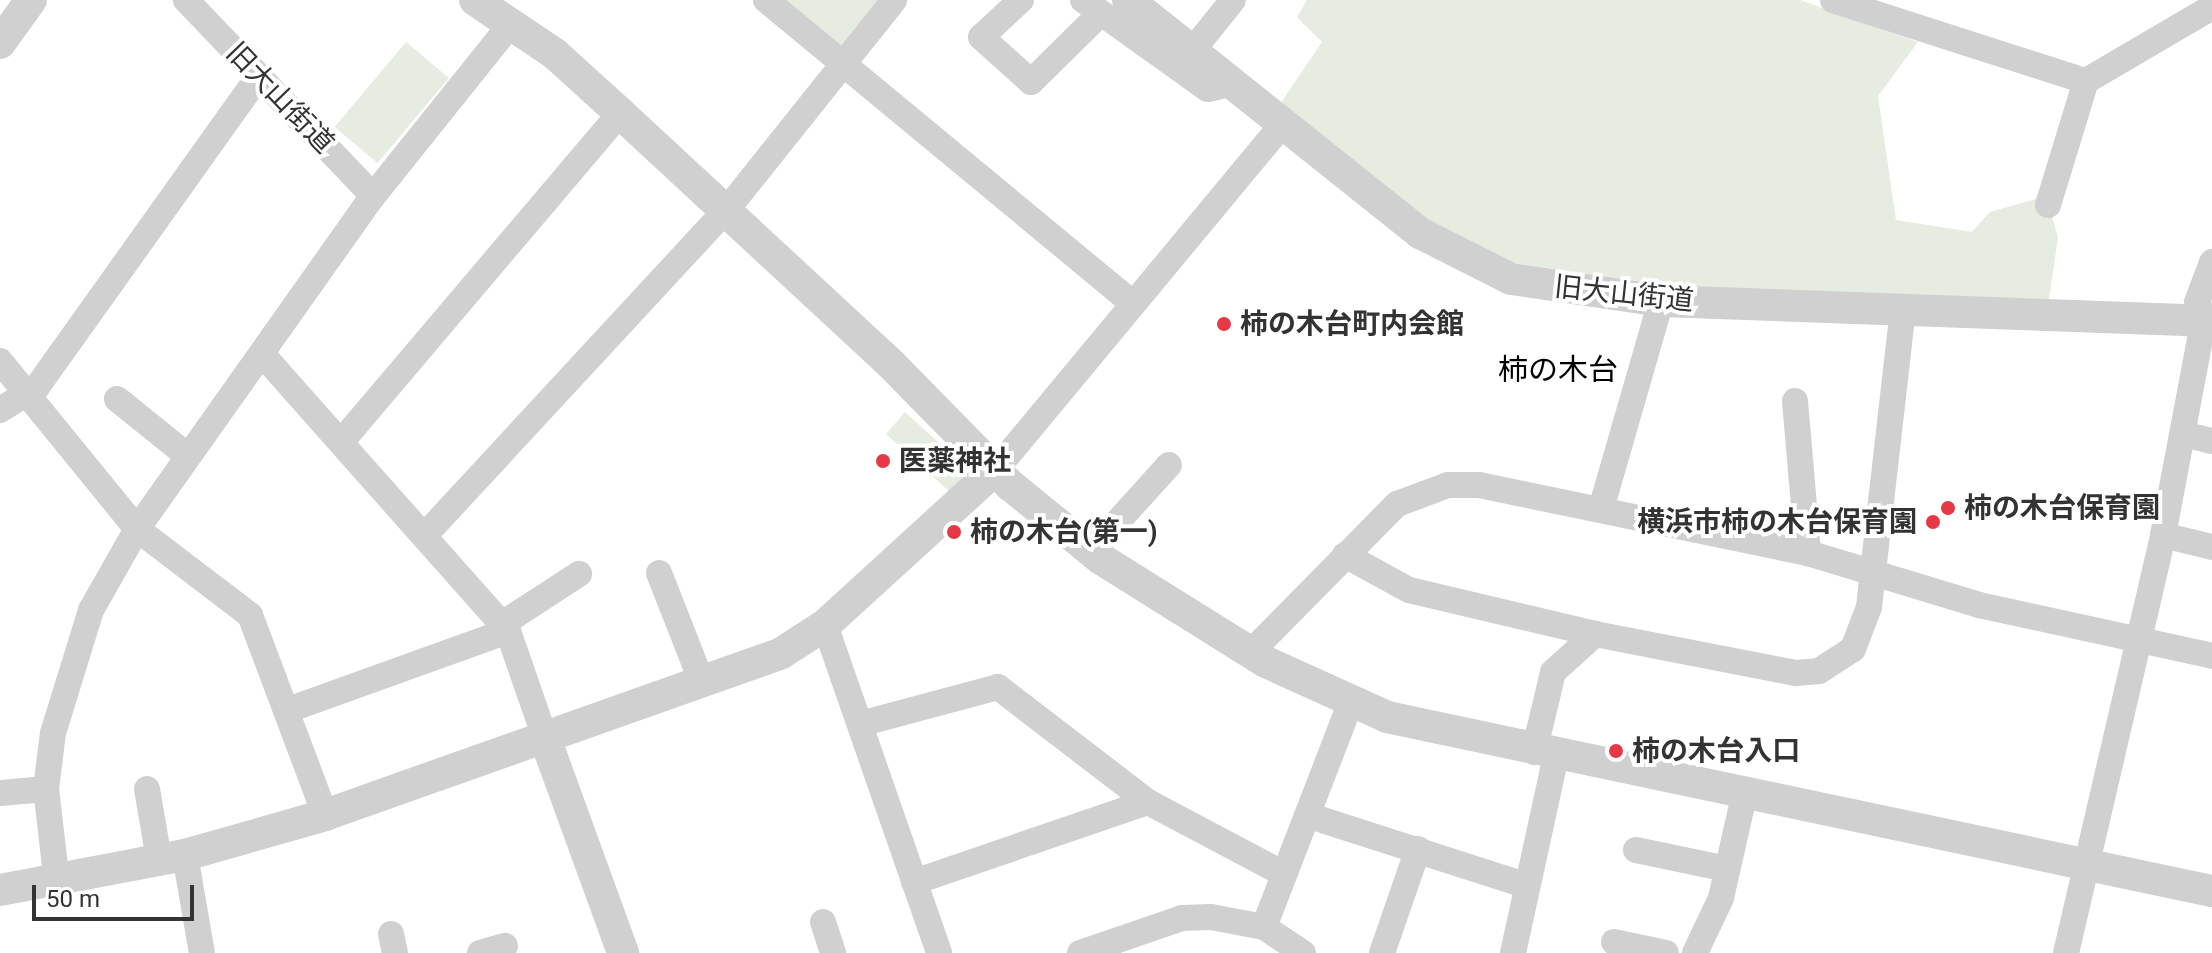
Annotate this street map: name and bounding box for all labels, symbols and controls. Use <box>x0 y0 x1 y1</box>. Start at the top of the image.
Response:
street label: 旧大山街道 <box>219 36 341 160</box>
street label: 旧大山街道 <box>1553 270 1695 318</box>
place label: 柿の木台町内会館 <box>1240 307 1464 341</box>
marker: 柿の木台町内会館 <box>1215 315 1233 333</box>
district label: 柿の木台 <box>1498 352 1618 388</box>
place label: 医薬神社 <box>899 444 1011 478</box>
marker: 医薬神社 <box>874 452 892 470</box>
place label: 柿の木台保育園 <box>1964 491 2160 525</box>
marker: 柿の木台保育園 <box>1939 499 1957 517</box>
place label: 横浜市柿の木台保育園 <box>1637 505 1917 539</box>
marker: 横浜市柿の木台保育園 <box>1924 513 1942 531</box>
place label: 柿の木台(第一) <box>970 515 1158 549</box>
marker: 柿の木台(第一) <box>945 523 963 541</box>
place label: 柿の木台入口 <box>1632 734 1800 768</box>
marker: 柿の木台入口 <box>1607 742 1625 760</box>
scale bar <box>36 869 198 919</box>
text: 50 m <box>46 885 100 913</box>

